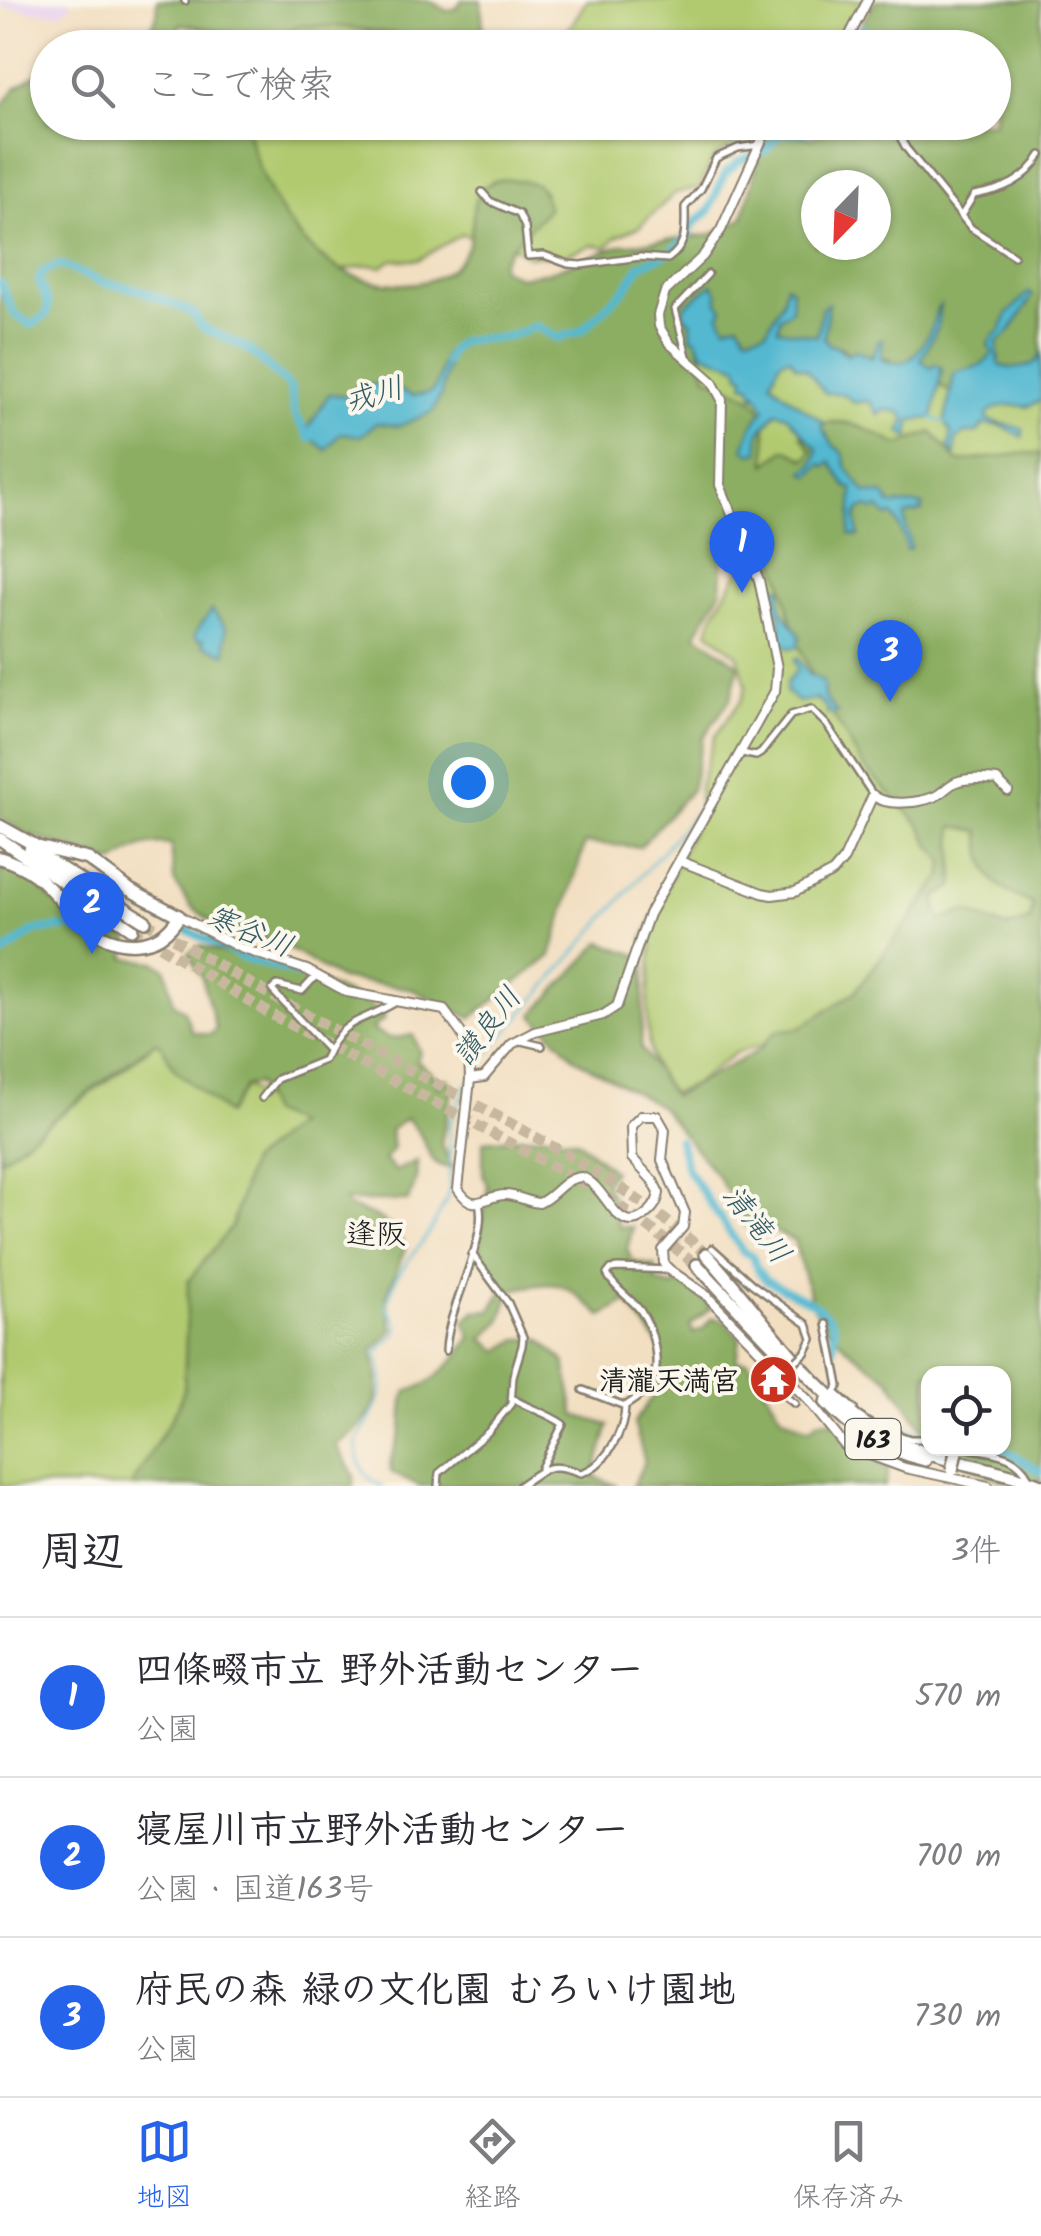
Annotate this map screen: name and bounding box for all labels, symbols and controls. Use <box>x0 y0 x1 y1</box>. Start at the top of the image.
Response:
search box <box>30 30 1011 140</box>
text: ここで検索 <box>145 57 335 117</box>
icon: search <box>65 58 120 113</box>
north arrow <box>801 170 891 260</box>
water label: 戎川 <box>339 365 410 427</box>
pin: 1 <box>710 510 774 593</box>
pin: 3 <box>858 620 922 702</box>
your location <box>443 757 494 808</box>
pin: 2 <box>59 872 124 954</box>
water label: 寒谷川 <box>199 894 300 972</box>
water label: 讃良川 <box>442 977 535 1077</box>
water label: 清滝川 <box>709 1175 802 1275</box>
district label: 逢阪 <box>346 1212 406 1260</box>
temple icon: 清瀧天満宮 <box>748 1354 800 1406</box>
place label: 清瀧天満宮 <box>599 1360 739 1405</box>
map controls <box>921 1366 1011 1456</box>
button: locate <box>921 1366 1011 1456</box>
road number: 163 <box>846 1419 900 1459</box>
text: 周辺 <box>40 1520 124 1587</box>
text: 3件 <box>951 1527 1001 1578</box>
text: 四條畷市立 野外活動センター <box>135 1642 644 1702</box>
text: 1 <box>68 1672 77 1723</box>
text: 570 m <box>915 1672 1001 1723</box>
text: 公園 <box>135 1705 199 1756</box>
text: 寝屋川市立野外活動センター <box>135 1802 629 1862</box>
text: 2 <box>63 1832 82 1883</box>
text: 700 m <box>916 1832 1001 1883</box>
text: 公園 · 国道163号 <box>135 1865 374 1916</box>
text: 府民の森 緑の文化園 むろいけ園地 <box>135 1962 735 2022</box>
text: 3 <box>64 1992 81 2043</box>
text: 730 m <box>914 1992 1001 2043</box>
text: 公園 <box>135 2025 199 2076</box>
tab: 地図 <box>136 2114 192 2221</box>
tab: 経路 <box>464 2114 521 2221</box>
tab: 保存済み <box>793 2114 905 2221</box>

